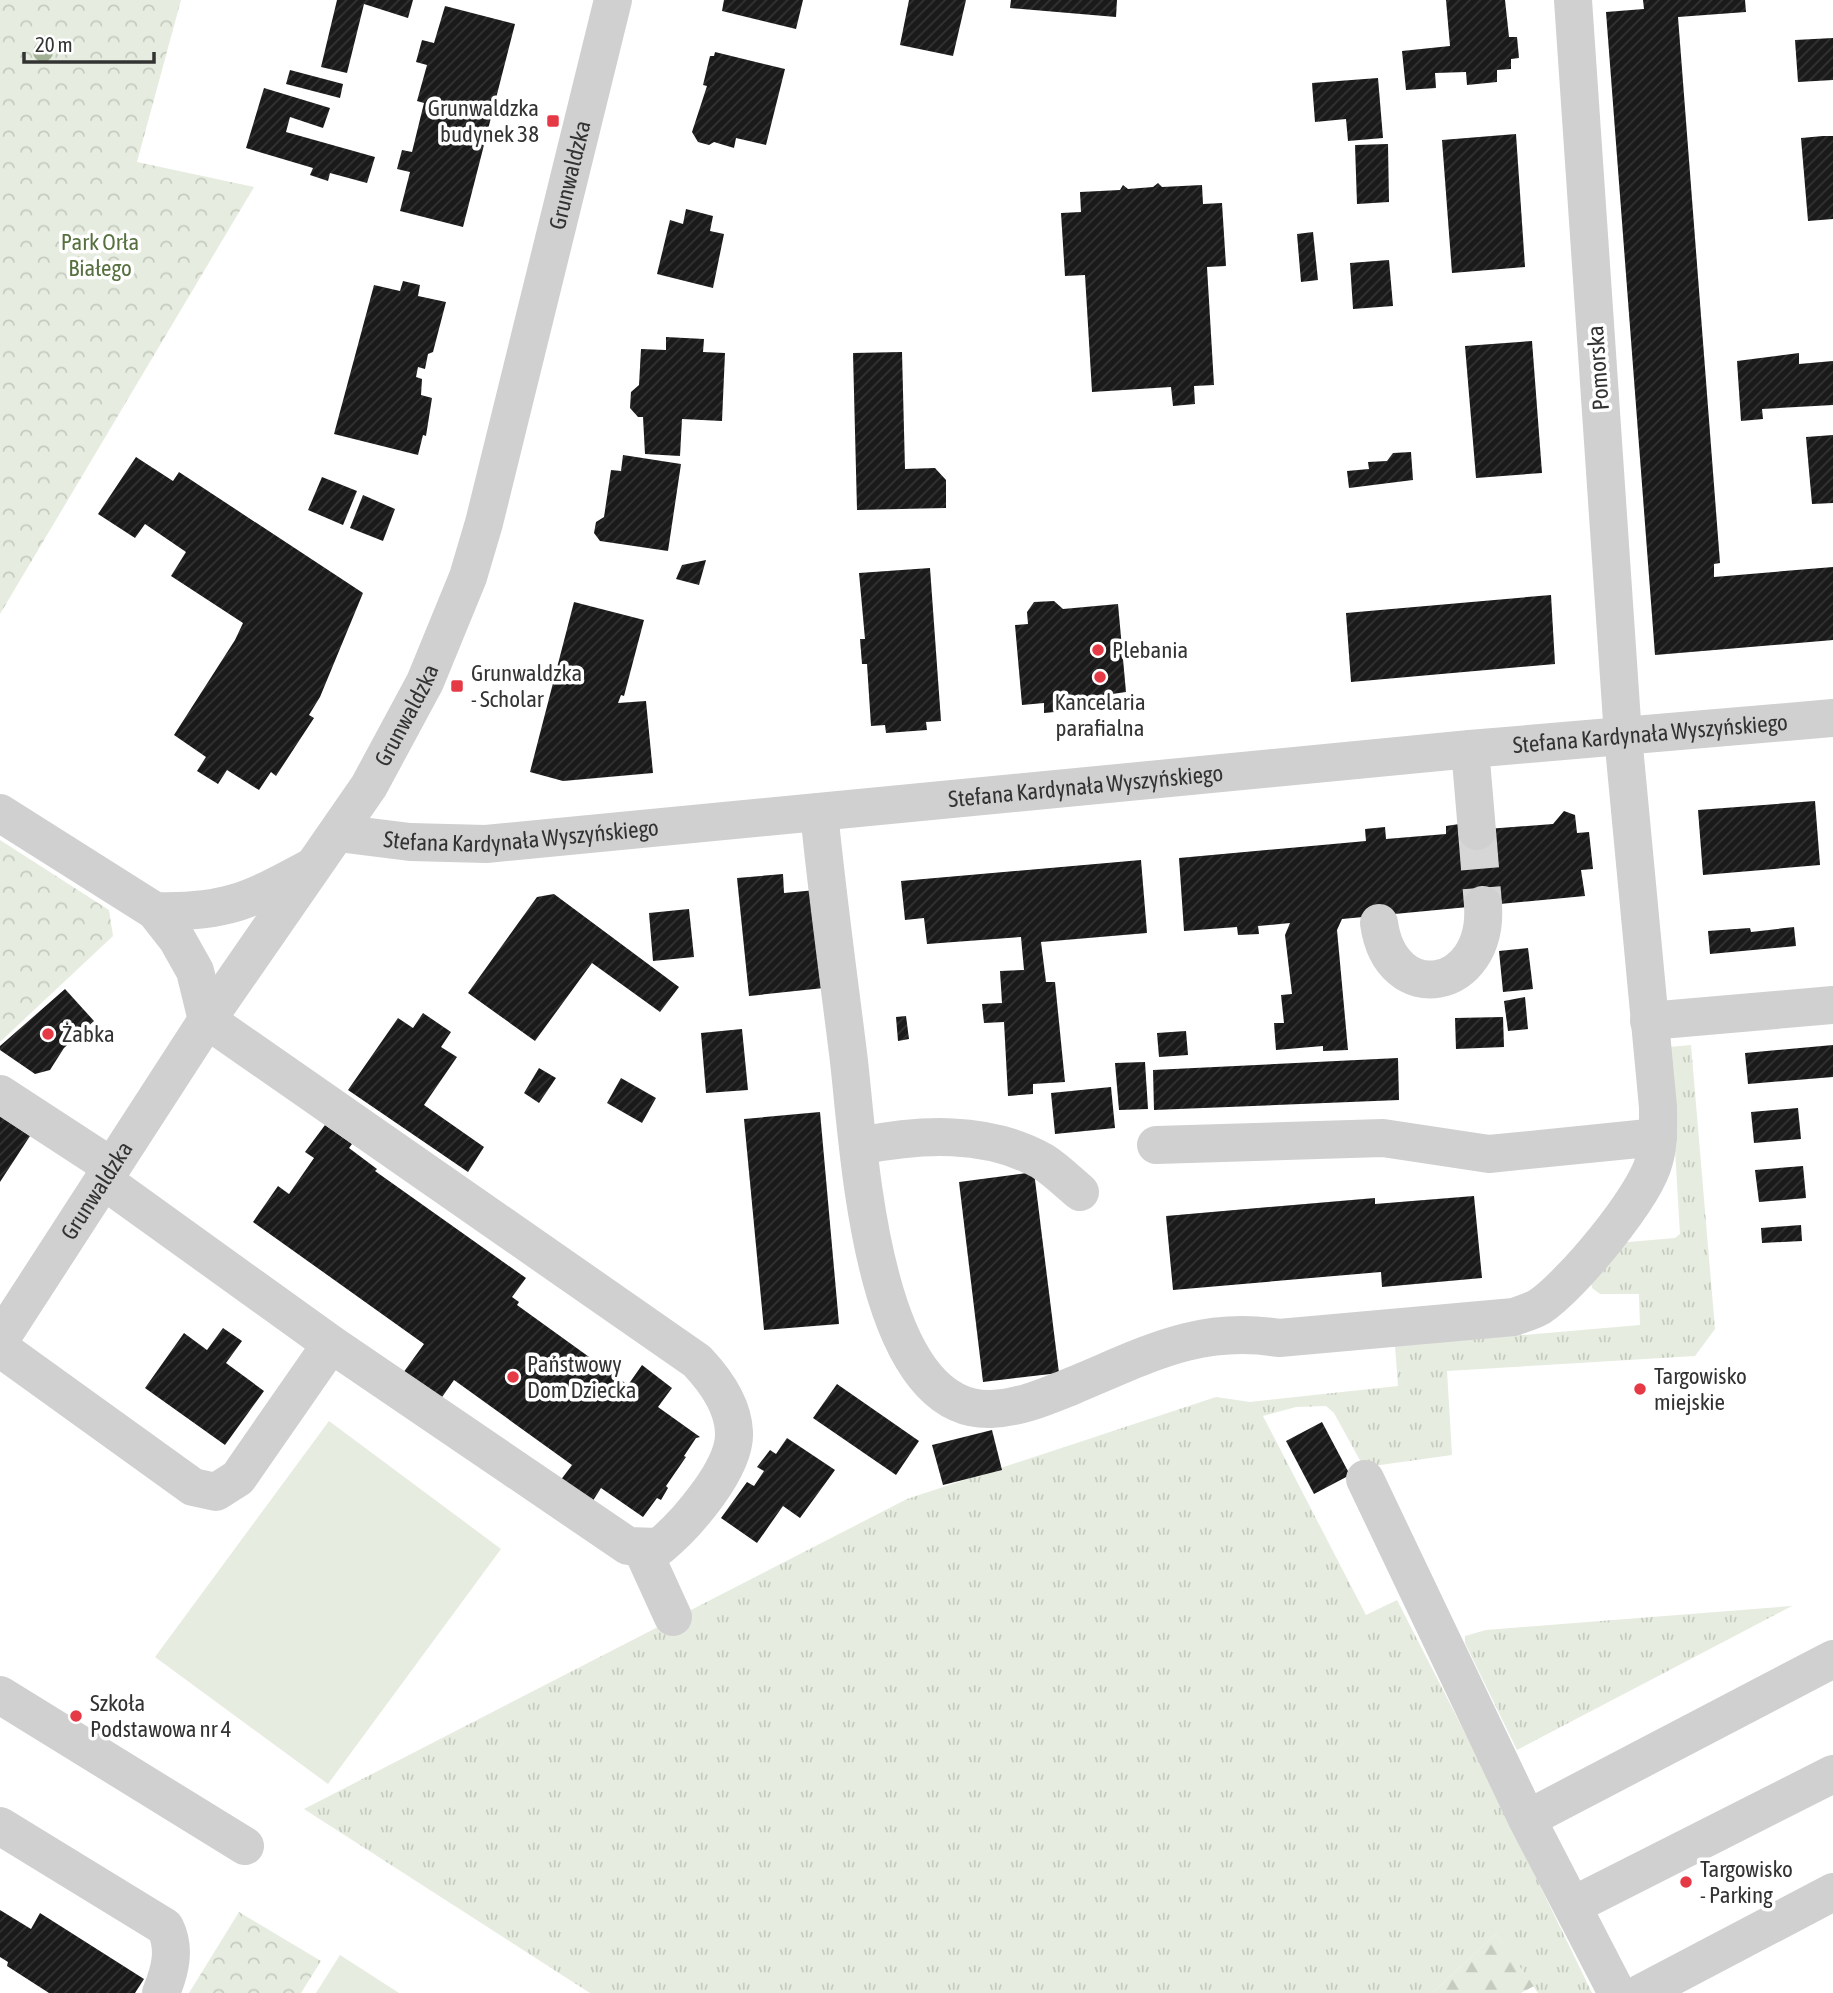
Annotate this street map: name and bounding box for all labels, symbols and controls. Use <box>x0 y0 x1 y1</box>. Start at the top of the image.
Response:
scale bar <box>24 21 154 65</box>
text: 20 m <box>35 32 73 56</box>
place label: Grunwaldzka budynek 38 <box>428 95 539 147</box>
marker: Grunwaldzka budynek 38 <box>545 113 561 129</box>
street label: Grunwaldzka <box>544 118 596 232</box>
park label: Park Orła Białego <box>61 229 139 281</box>
street label: Pomorska <box>1582 325 1614 411</box>
place label: Plebania <box>1112 637 1188 663</box>
marker: Plebania <box>1090 642 1106 658</box>
place label: Grunwaldzka - Scholar <box>471 660 582 712</box>
street label: Grunwaldzka <box>369 661 444 771</box>
marker: Kancelaria parafialna <box>1092 669 1108 685</box>
marker: Grunwaldzka - Scholar <box>449 678 465 694</box>
place label: Kancelaria parafialna <box>1054 689 1146 741</box>
street label: Stefana Kardynała Wyszyńskiego <box>1512 709 1789 758</box>
street label: Stefana Kardynała Wyszyńskiego <box>947 760 1224 812</box>
street label: Stefana Kardynała Wyszyńskiego <box>382 814 660 857</box>
place label: Żabka <box>62 1021 115 1047</box>
marker: Żabka <box>40 1026 56 1042</box>
street label: Grunwaldzka <box>56 1137 138 1244</box>
place label: Państwowy Dom Dziecka <box>527 1351 637 1403</box>
place label: Targowisko miejskie <box>1654 1363 1747 1415</box>
marker: Państwowy Dom Dziecka <box>505 1369 521 1385</box>
marker: Targowisko miejskie <box>1632 1381 1648 1397</box>
place label: Szkoła Podstawowa nr 4 <box>90 1690 232 1742</box>
marker: Szkoła Podstawowa nr 4 <box>68 1708 84 1724</box>
place label: Targowisko - Parking <box>1700 1856 1793 1908</box>
marker: Targowisko - Parking <box>1678 1874 1694 1890</box>

